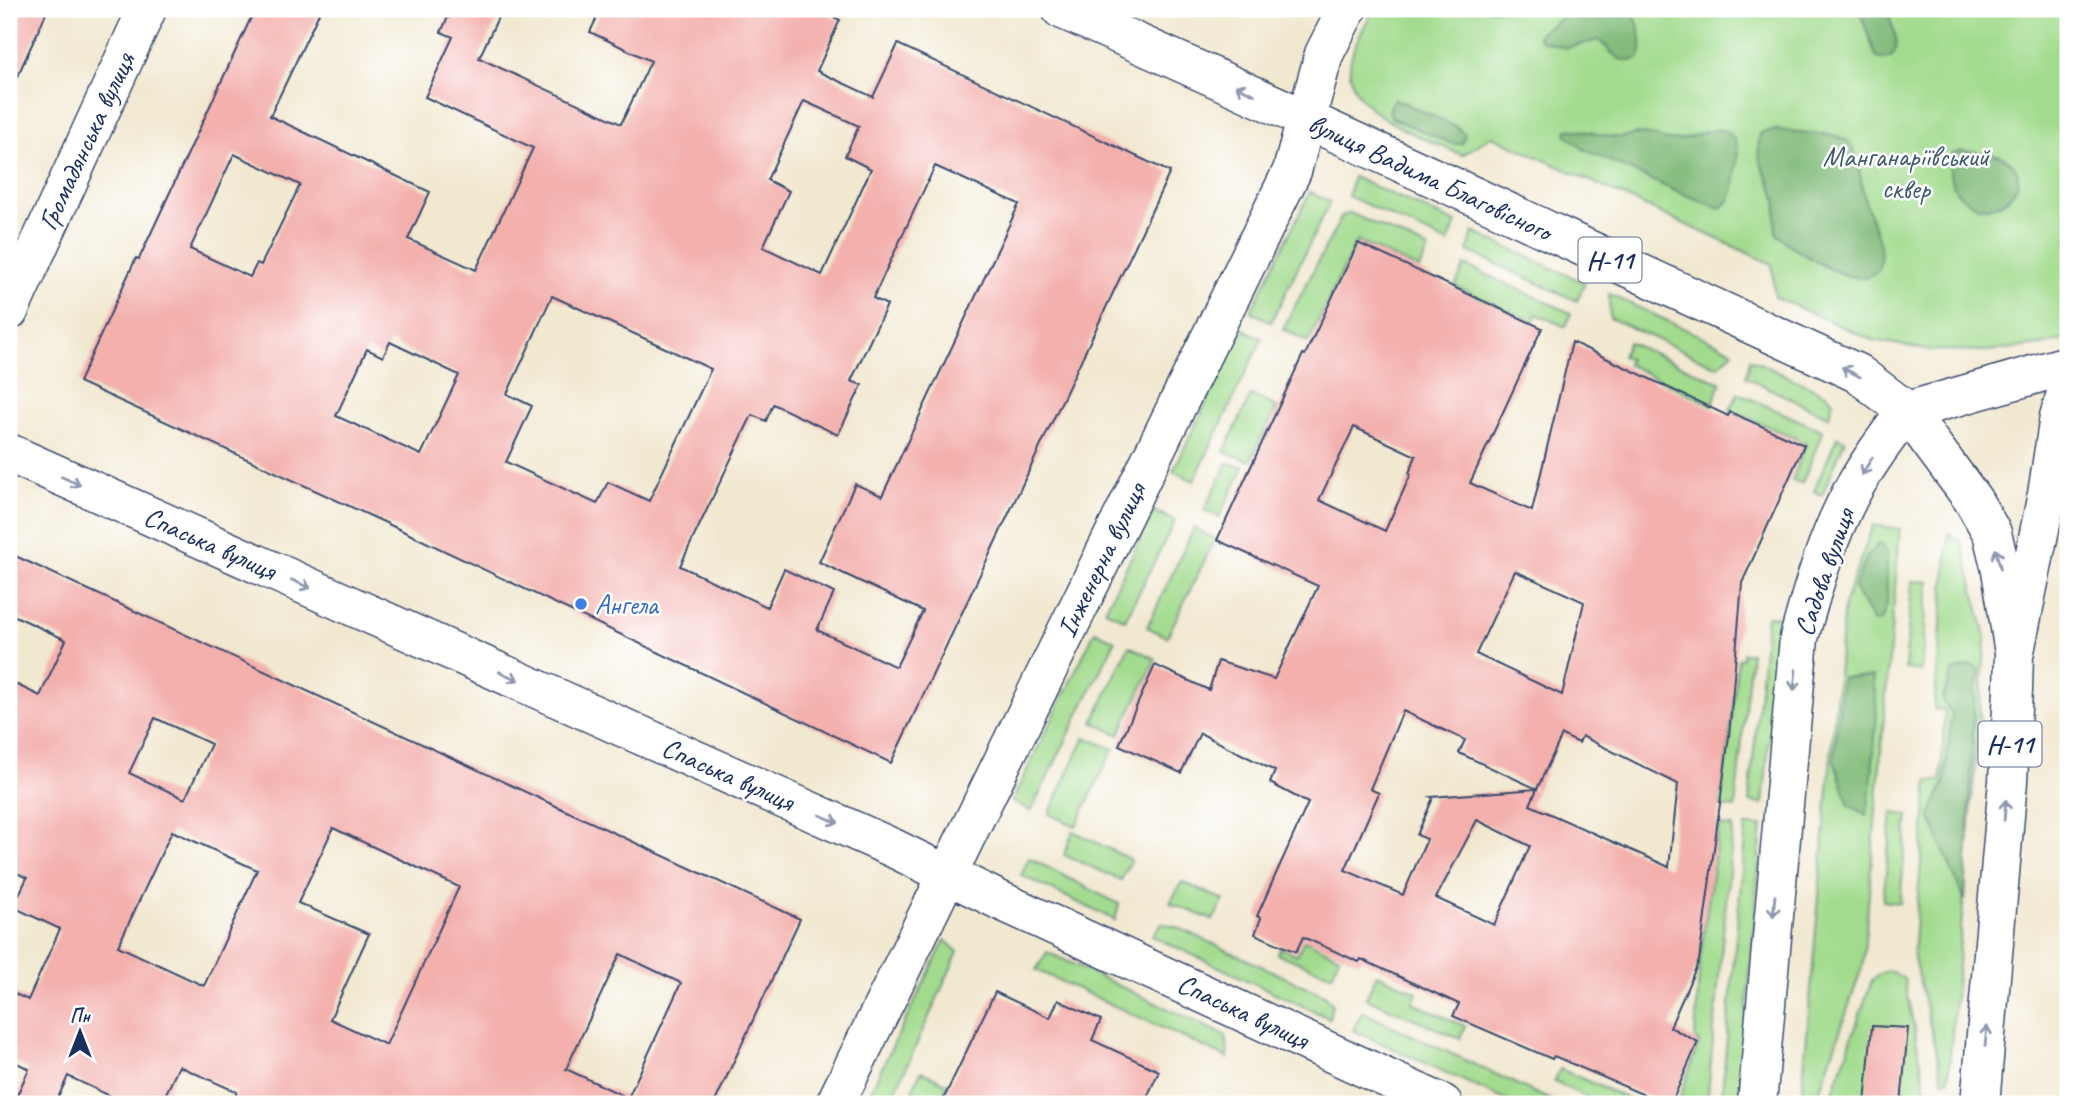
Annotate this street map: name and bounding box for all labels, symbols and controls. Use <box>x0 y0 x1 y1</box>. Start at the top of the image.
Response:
street label: Громадянська вулиця <box>30 46 143 235</box>
one-way arrow <box>1235 83 1256 96</box>
street label: вулиця Вадима Благовісного <box>1303 105 1560 250</box>
park label: Манганаріївський сквер <box>1823 139 1991 206</box>
road number: Н-11 <box>1578 238 1642 282</box>
one-way arrow <box>1841 364 1862 378</box>
one-way arrow <box>1860 456 1874 476</box>
one-way arrow <box>60 475 81 488</box>
street label: Інженерна вулиця <box>1049 475 1154 643</box>
street label: Спаська вулиця <box>139 498 283 589</box>
street label: Садова вулиця <box>1786 502 1863 640</box>
one-way arrow <box>1991 548 2004 571</box>
one-way arrow <box>290 578 311 591</box>
place label: Ангела <box>595 587 660 622</box>
marker: Ангела <box>573 596 589 612</box>
one-way arrow <box>1788 668 1801 690</box>
one-way arrow <box>498 670 519 683</box>
road number: Н-11 <box>1979 722 2042 766</box>
street label: Спаська вулиця <box>657 729 801 820</box>
one-way arrow <box>1999 799 2012 821</box>
one-way arrow <box>817 813 839 826</box>
one-way arrow <box>1767 894 1780 917</box>
street label: Спаська вулиця <box>1172 965 1316 1058</box>
north arrow <box>46 998 116 1068</box>
text: Пн <box>70 1004 92 1028</box>
one-way arrow <box>1979 1025 1992 1048</box>

